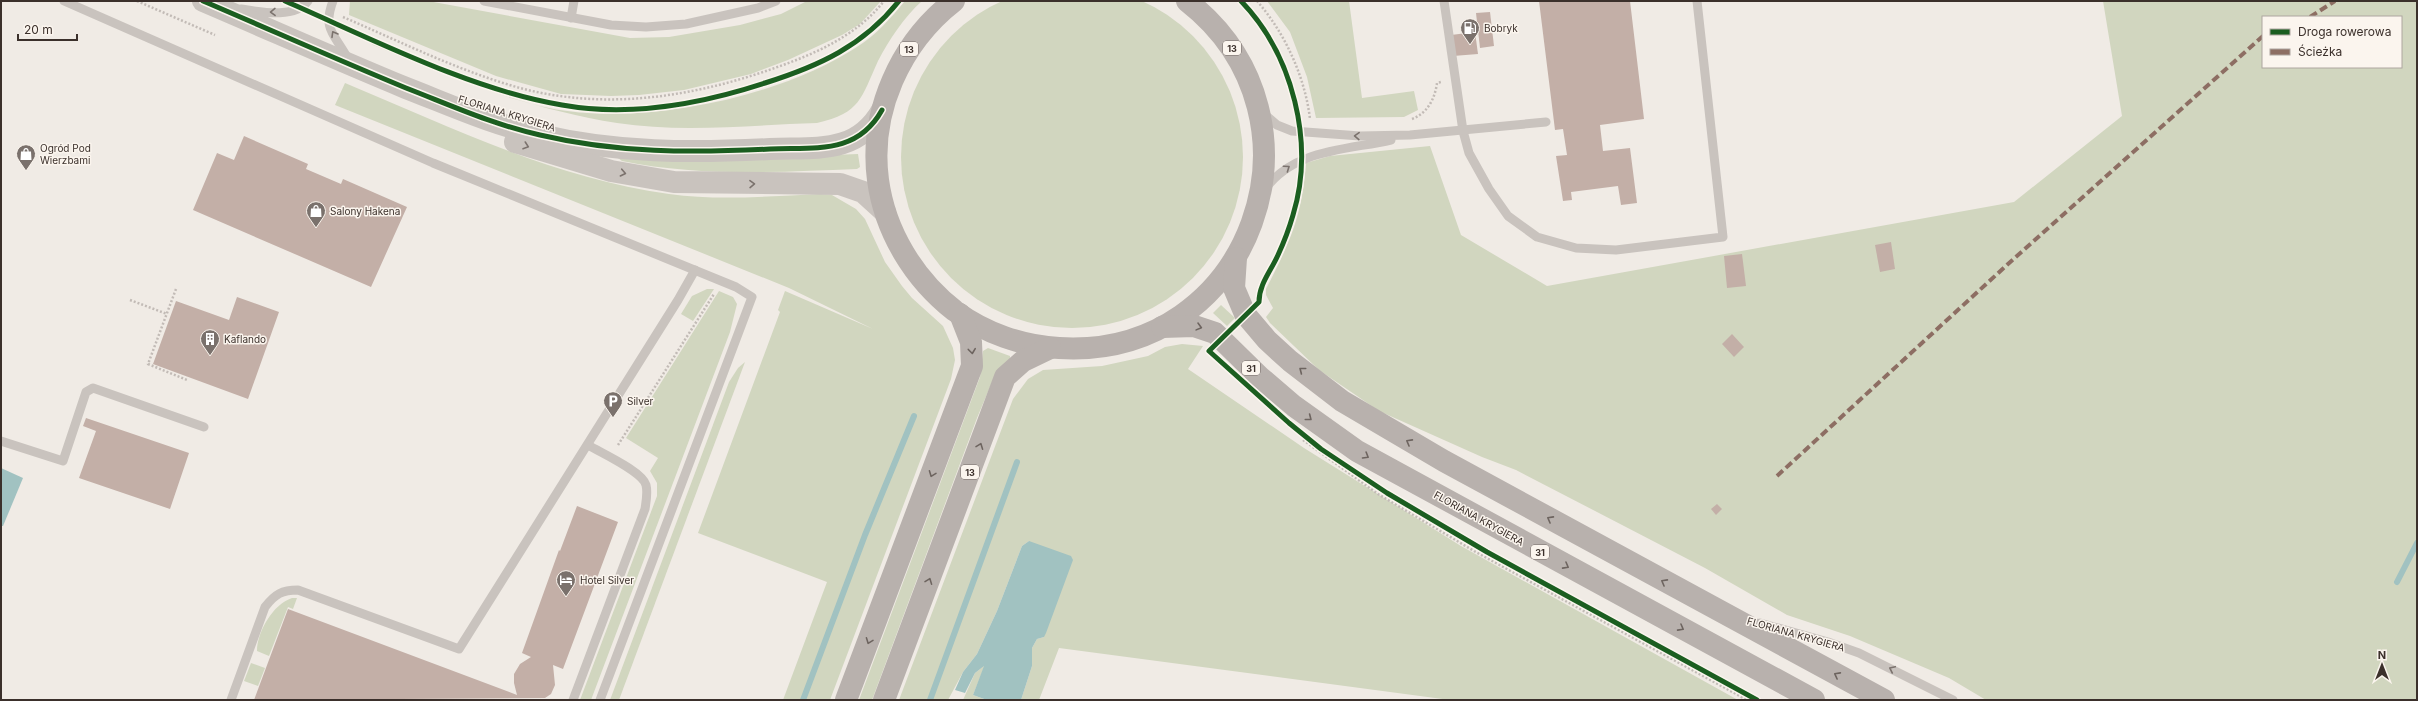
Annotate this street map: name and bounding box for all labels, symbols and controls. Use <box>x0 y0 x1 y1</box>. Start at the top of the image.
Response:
one-way arrow <box>270 8 276 16</box>
scale bar <box>18 16 77 42</box>
legend <box>2262 16 2402 68</box>
fuel station icon: Bobryk <box>1459 17 1481 45</box>
text: 20 m <box>24 22 53 37</box>
place label: Bobryk <box>1484 22 1518 34</box>
text: Droga rowerowa <box>2298 24 2391 39</box>
one-way arrow <box>331 31 338 38</box>
road number: 13 <box>1223 41 1241 55</box>
road number: 13 <box>900 42 918 56</box>
text: Ścieżka <box>2298 44 2342 59</box>
street label: FLORIANA KRYGIERA <box>457 92 557 134</box>
one-way arrow <box>1354 132 1360 140</box>
one-way arrow <box>523 141 530 150</box>
place label: Ogród Pod Wierzbami <box>40 142 91 166</box>
shop icon: Ogród Pod Wierzbami <box>15 143 37 171</box>
one-way arrow <box>1282 166 1289 173</box>
one-way arrow <box>620 169 626 177</box>
one-way arrow <box>749 180 755 188</box>
shop icon: Salony Hakena <box>305 200 327 228</box>
place label: Salony Hakena <box>330 205 400 217</box>
one-way arrow <box>1195 322 1202 331</box>
building icon: Kaflando <box>199 328 221 356</box>
place label: Kaflando <box>224 333 266 345</box>
one-way arrow <box>967 348 976 354</box>
road number: 31 <box>1242 361 1260 375</box>
one-way arrow <box>1299 368 1306 375</box>
parking icon: Silver <box>602 390 624 418</box>
place label: Silver <box>627 395 654 407</box>
one-way arrow <box>1305 413 1312 420</box>
one-way arrow <box>1406 440 1414 447</box>
one-way arrow <box>975 442 983 449</box>
one-way arrow <box>1362 452 1369 459</box>
road number: 13 <box>961 465 979 479</box>
one-way arrow <box>928 470 936 477</box>
street label: FLORIANA KRYGIERA <box>1432 488 1526 548</box>
one-way arrow <box>1547 517 1554 524</box>
road number: 31 <box>1531 545 1549 559</box>
one-way arrow <box>1562 561 1569 568</box>
hotel icon: Hotel Silver <box>555 569 577 597</box>
place label: Hotel Silver <box>580 574 634 586</box>
one-way arrow <box>925 577 933 584</box>
one-way arrow <box>1661 579 1668 586</box>
street label: FLORIANA KRYGIERA <box>1746 614 1846 654</box>
one-way arrow <box>1676 623 1684 631</box>
one-way arrow <box>865 637 873 644</box>
north arrow <box>2362 645 2402 685</box>
text: N <box>2378 648 2386 662</box>
one-way arrow <box>1889 666 1896 674</box>
one-way arrow <box>1834 672 1841 680</box>

